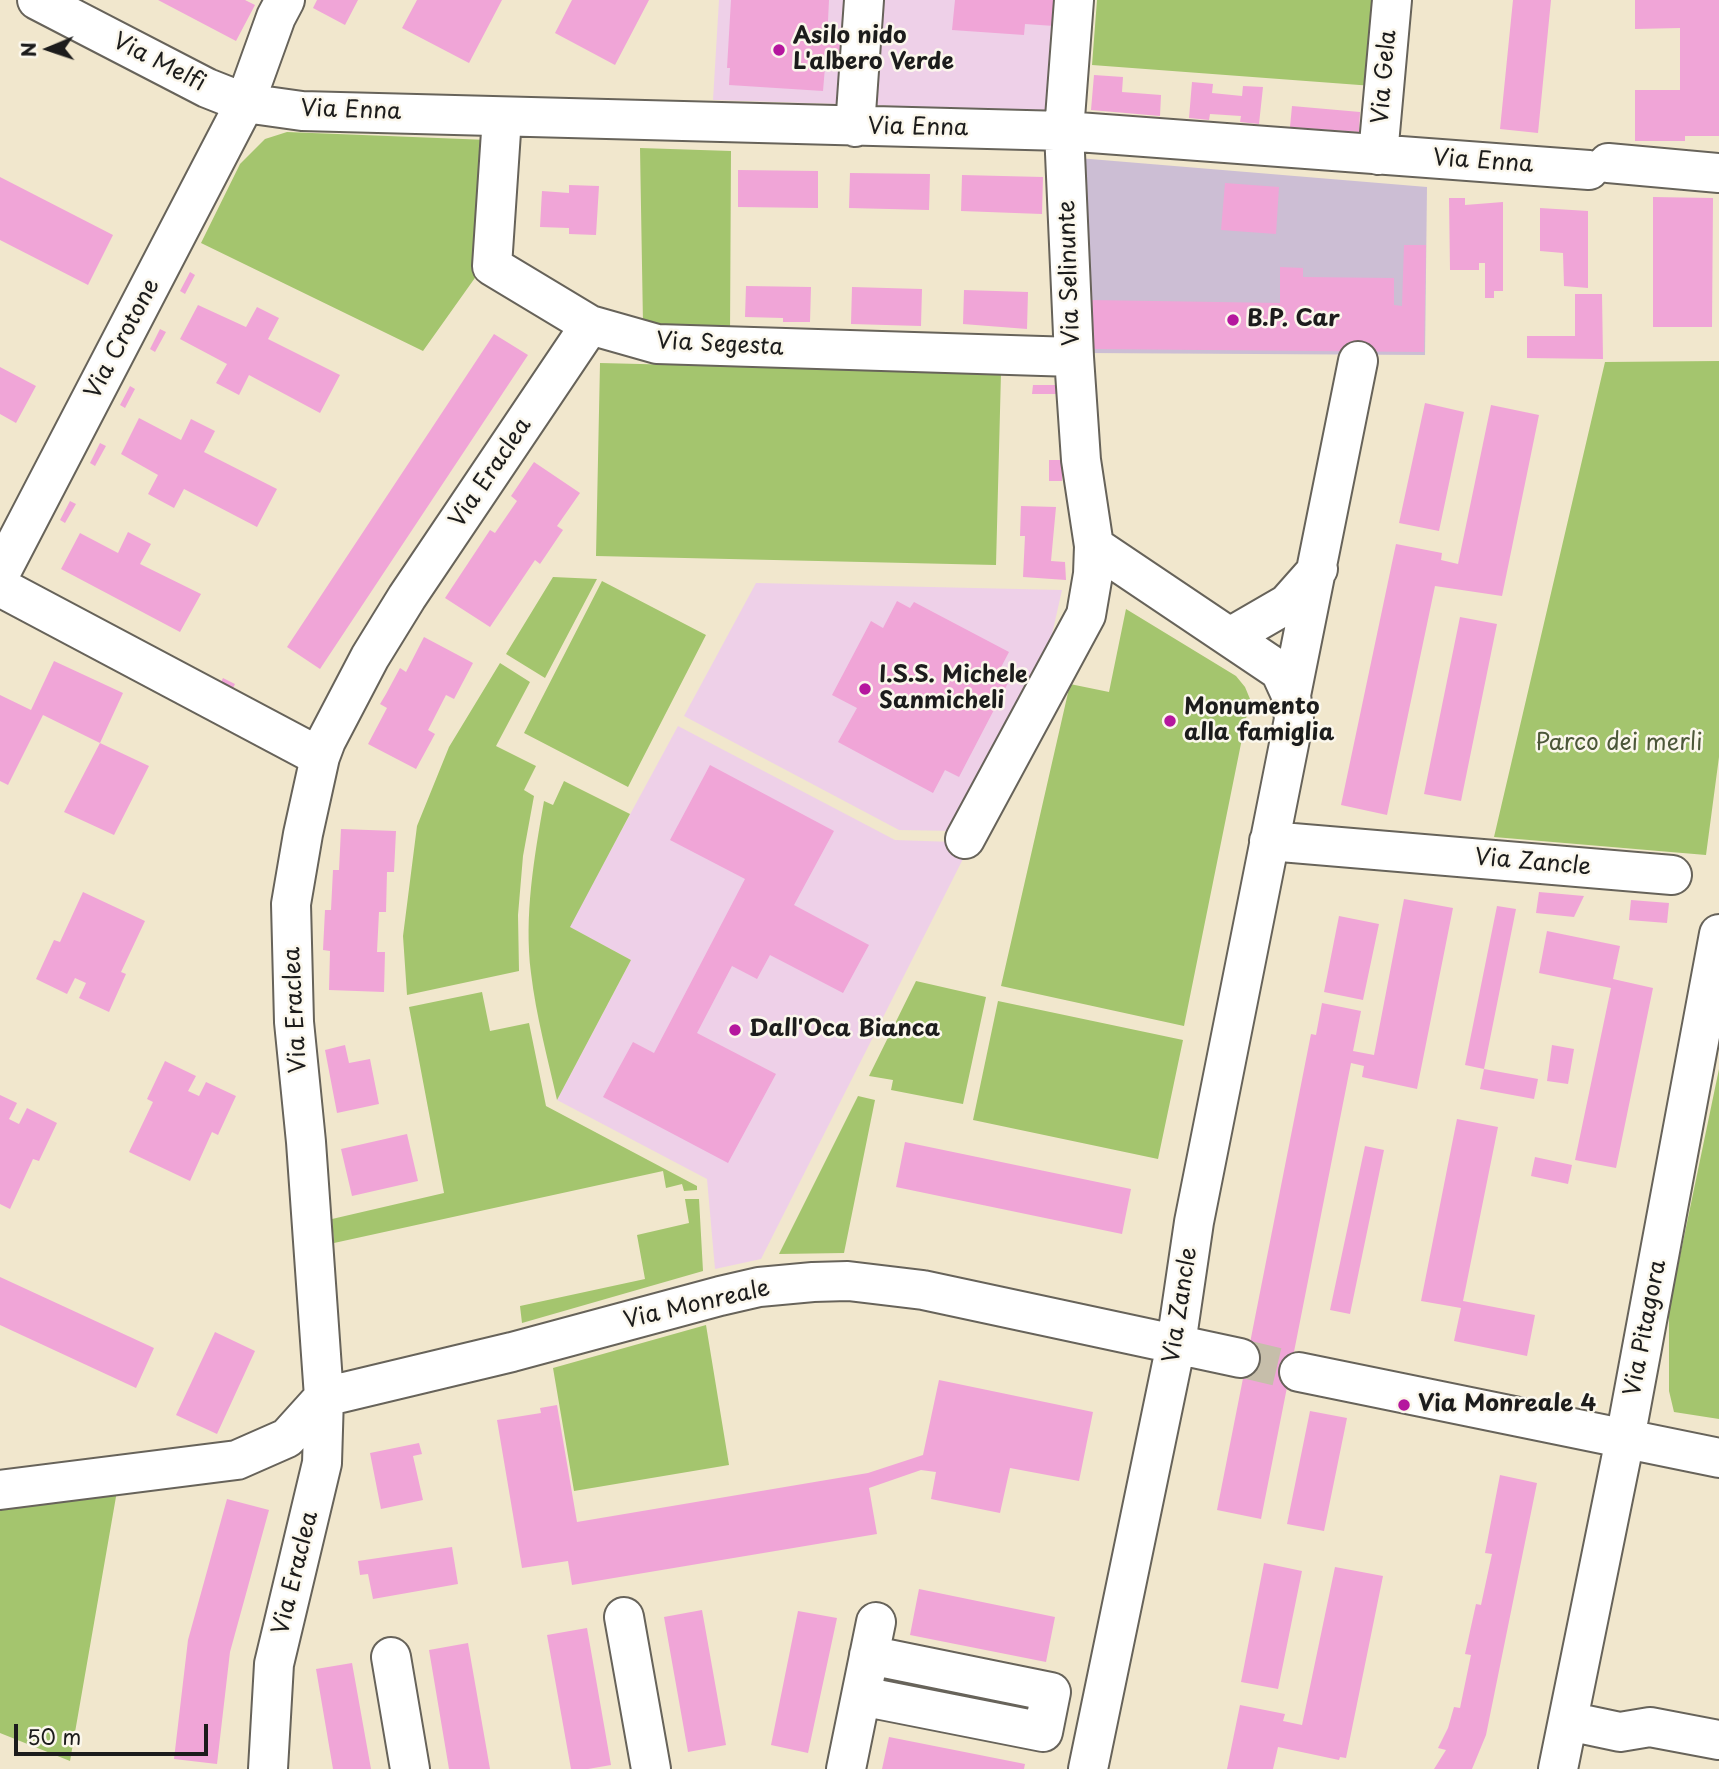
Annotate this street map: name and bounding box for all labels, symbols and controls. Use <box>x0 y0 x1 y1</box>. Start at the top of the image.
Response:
north arrow <box>14 14 84 84</box>
place label: Asilo nido L'albero Verde <box>793 23 954 77</box>
street label: Via Melfi <box>108 28 210 98</box>
street label: Via Gela <box>1367 29 1403 125</box>
text: N <box>14 42 42 58</box>
marker: Asilo nido L'albero Verde <box>771 42 787 58</box>
street label: Via Enna <box>300 95 402 127</box>
street label: Via Enna <box>868 113 968 143</box>
street label: Via Enna <box>1432 145 1534 179</box>
street label: Via Selinunte <box>1054 200 1086 346</box>
street label: Via Crotone <box>80 274 166 404</box>
place label: B.P. Car <box>1247 306 1340 334</box>
marker: B.P. Car <box>1225 312 1241 328</box>
street label: Via Segesta <box>656 328 784 362</box>
street label: Via Eraclea <box>444 413 538 533</box>
place label: I.S.S. Michele Sanmicheli <box>879 662 1028 716</box>
marker: I.S.S. Michele Sanmicheli <box>857 681 873 697</box>
place label: Monumento alla famiglia <box>1184 694 1334 748</box>
marker: Monumento alla famiglia <box>1162 713 1178 729</box>
park label: Parco dei merli <box>1535 730 1703 758</box>
street label: Via Zancle <box>1474 844 1592 882</box>
street label: Via Eraclea <box>279 946 313 1074</box>
place label: Dall'Oca Bianca <box>749 1016 940 1044</box>
marker: Dall'Oca Bianca <box>727 1022 743 1038</box>
street label: Via Zancle <box>1158 1245 1204 1365</box>
street label: Via Pitagora <box>1619 1257 1673 1399</box>
street label: Via Monreale <box>621 1275 773 1335</box>
place label: Via Monreale 4 <box>1418 1391 1596 1419</box>
marker: Via Monreale 4 <box>1396 1397 1412 1413</box>
street label: Via Eraclea <box>267 1508 325 1638</box>
scale bar <box>18 1710 212 1754</box>
text: 50 m <box>27 1720 81 1752</box>

